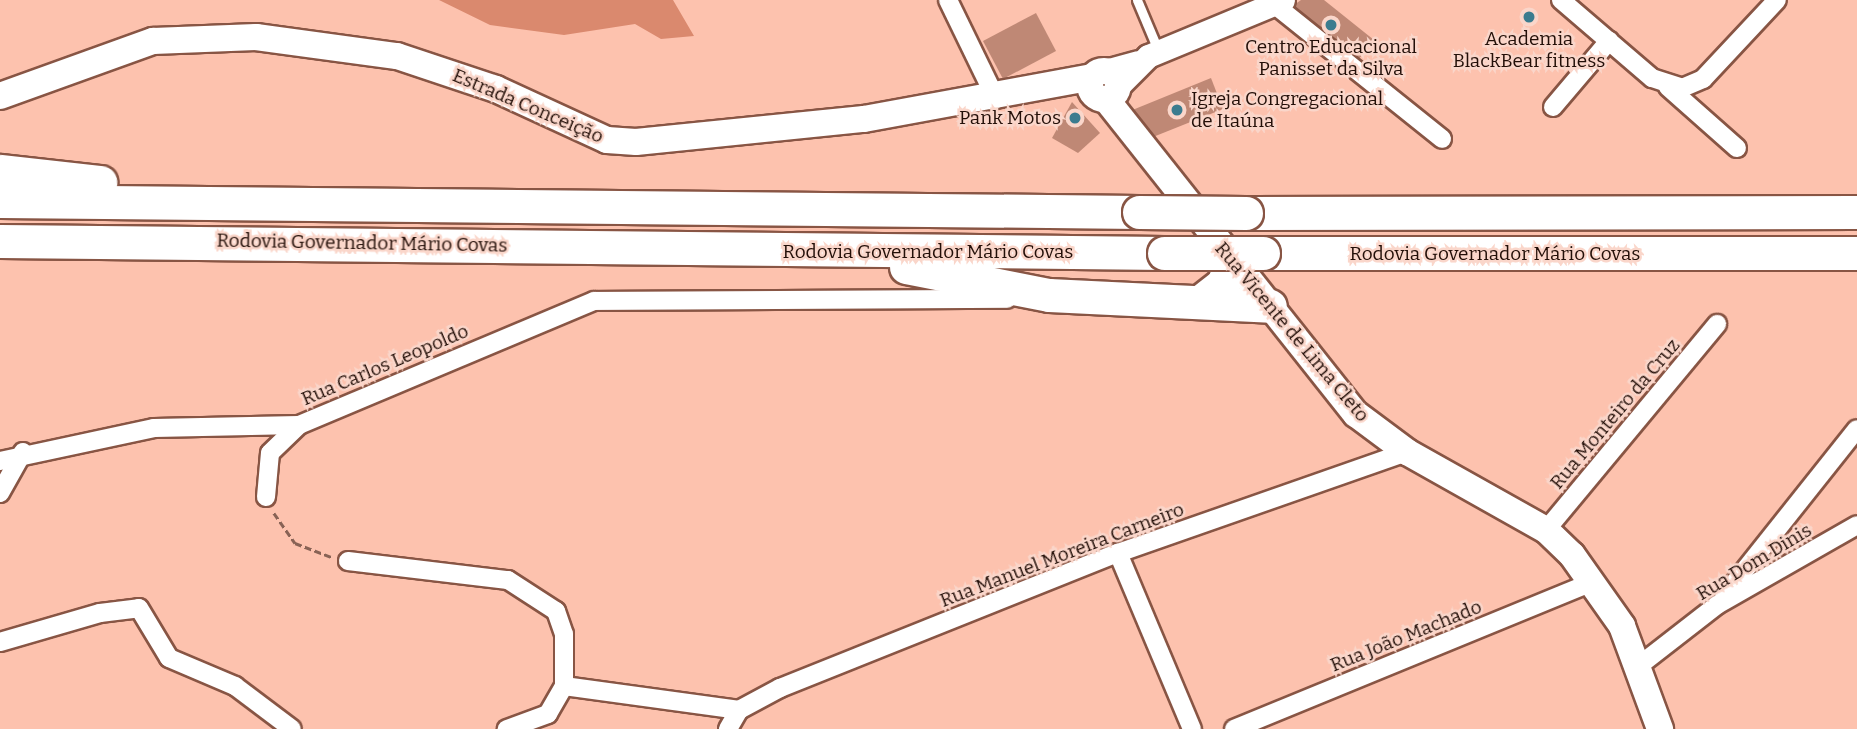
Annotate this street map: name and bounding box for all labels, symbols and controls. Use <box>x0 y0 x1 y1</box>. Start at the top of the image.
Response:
marker: Academia BlackBear fitness <box>1521 9 1537 25</box>
marker: Centro Educacional Panisset da Silva <box>1323 17 1339 33</box>
place label: Academia BlackBear fitness <box>1453 28 1605 72</box>
place label: Centro Educacional Panisset da Silva <box>1245 36 1417 80</box>
street label: Estrada Conceição <box>449 64 607 148</box>
place label: Igreja Congregacional de Itaúna <box>1191 88 1383 132</box>
marker: Igreja Congregacional de Itaúna <box>1169 102 1185 118</box>
place label: Pank Motos <box>959 107 1061 129</box>
marker: Pank Motos <box>1067 110 1083 126</box>
street label: Rodovia Governador Mário Covas <box>216 229 508 257</box>
street label: Rua Vicente de Lima Cleto <box>1210 238 1374 426</box>
street label: Rodovia Governador Mário Covas <box>783 241 1073 263</box>
street label: Rodovia Governador Mário Covas <box>1350 243 1640 265</box>
street label: Rua Carlos Leopoldo <box>298 319 472 411</box>
street label: Rua Monteiro da Cruz <box>1546 334 1684 494</box>
street label: Rua Manuel Moreira Carneiro <box>937 498 1187 612</box>
street label: Rua Dom Dinis <box>1692 519 1816 605</box>
street label: Rua João Machado <box>1327 595 1485 677</box>

